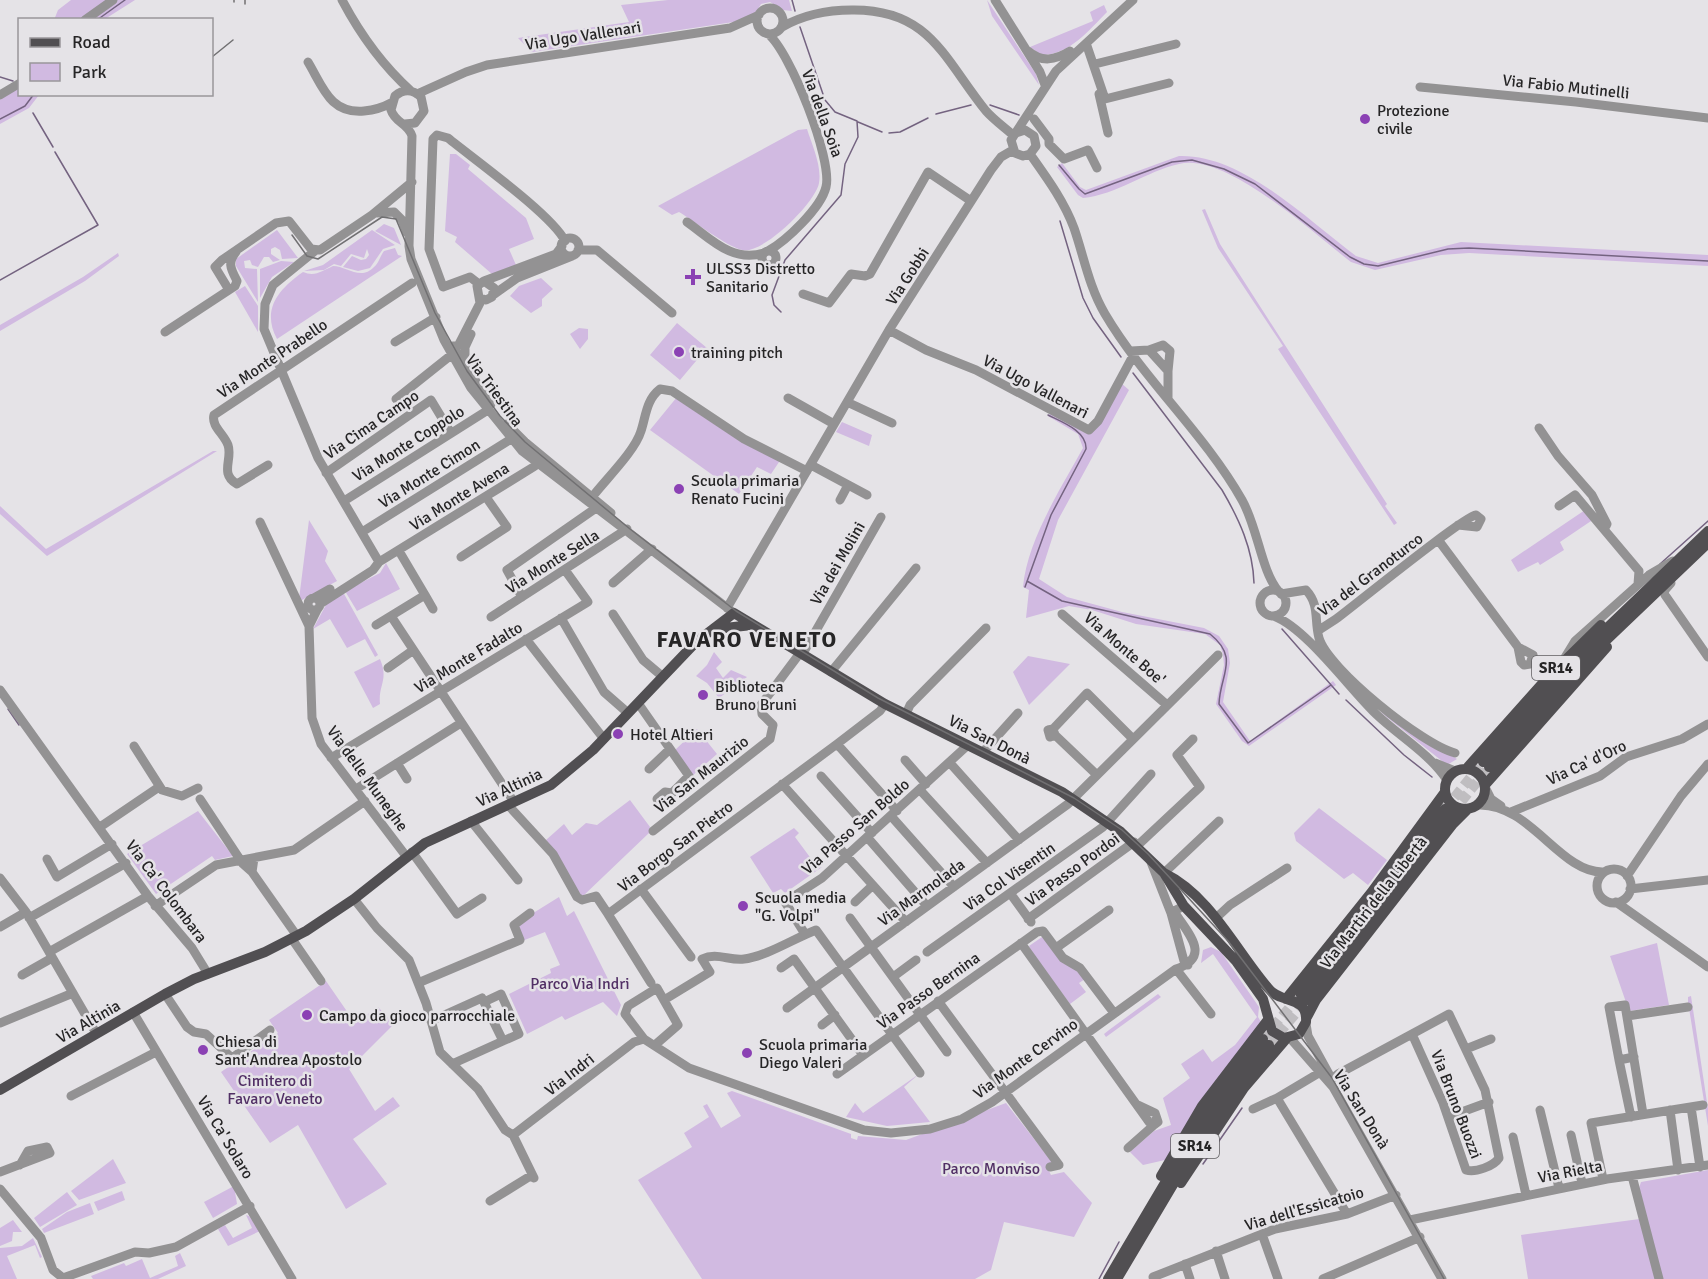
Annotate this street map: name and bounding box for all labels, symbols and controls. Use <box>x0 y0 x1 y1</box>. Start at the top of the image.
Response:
street label: Via Ugo Vallenari <box>524 17 643 55</box>
legend <box>18 18 213 96</box>
text: Road <box>72 31 111 53</box>
text: Park <box>72 61 107 83</box>
street label: Via della Soia <box>797 67 847 160</box>
street label: Via Fabio Mutinelli <box>1501 70 1630 104</box>
place label: Protezione civile <box>1377 101 1450 139</box>
marker: Protezione civile <box>1358 112 1372 126</box>
street label: Via Gobbi <box>882 244 934 309</box>
place label: ULSS3 Distretto Sanitario <box>706 259 815 297</box>
marker: ULSS3 Distretto Sanitario <box>684 268 702 286</box>
street label: Via Monte Prabello <box>214 315 331 403</box>
place label: training pitch <box>691 343 783 363</box>
marker: training pitch <box>672 345 686 359</box>
street label: Via Triestina <box>461 350 527 431</box>
street label: Via Ugo Vallenari <box>979 351 1092 423</box>
street label: Via Cima Campo <box>320 386 423 464</box>
street label: Via Monte Coppolo <box>349 401 468 486</box>
street label: Via Monte Cimon <box>375 435 484 513</box>
street label: Via Monte Avena <box>406 458 513 535</box>
place label: Scuola primaria Renato Fucini <box>691 471 799 509</box>
marker: Scuola primaria Renato Fucini <box>672 482 686 496</box>
street label: Via dei Molini <box>806 518 870 609</box>
street label: Via Monte Sella <box>502 525 603 599</box>
street label: Via del Granoturco <box>1314 529 1427 621</box>
street label: Via Monte Boe' <box>1080 608 1169 690</box>
street label: Via Monte Fadalto <box>411 618 526 698</box>
district label: FAVARO VENETO <box>656 626 838 653</box>
road number: SR14 <box>1532 656 1580 680</box>
place label: Biblioteca Bruno Bruni <box>715 677 797 715</box>
marker: Biblioteca Bruno Bruni <box>696 688 710 702</box>
street label: Via San Donà <box>945 711 1034 769</box>
street label: Via delle Muneghe <box>322 722 412 835</box>
place label: Hotel Altieri <box>630 725 713 745</box>
marker: Hotel Altieri <box>611 727 625 741</box>
street label: Via San Maurizio <box>650 732 753 818</box>
street label: Via Ca' d'Oro <box>1543 736 1630 790</box>
street label: Via Altinia <box>473 764 546 812</box>
street label: Via Passo San Boldo <box>798 774 914 879</box>
street label: Via Borgo San Pietro <box>614 797 737 897</box>
street label: Via Passo Pordoi <box>1022 829 1124 911</box>
street label: Via Martiri della Libertà <box>1316 832 1432 973</box>
street label: Via Ca' Colombara <box>121 836 211 947</box>
street label: Via Col Visentin <box>960 838 1059 916</box>
street label: Via Marmolada <box>874 855 969 931</box>
place label: Scuola media "G. Volpi" <box>755 888 846 926</box>
marker: Scuola media "G. Volpi" <box>736 899 750 913</box>
street label: Via Passo Bernina <box>873 948 984 1034</box>
park label: Parco Via Indri <box>530 974 630 994</box>
street label: Via Altinia <box>53 996 124 1048</box>
place label: Campo da gioco parrocchiale <box>319 1006 515 1026</box>
marker: Campo da gioco parrocchiale <box>300 1008 314 1022</box>
street label: Via Monte Cervino <box>969 1014 1082 1103</box>
place label: Chiesa di Sant'Andrea Apostolo <box>215 1032 362 1070</box>
place label: Scuola primaria Diego Valeri <box>759 1035 867 1073</box>
marker: Chiesa di Sant'Andrea Apostolo <box>196 1043 210 1057</box>
marker: Scuola primaria Diego Valeri <box>740 1046 754 1060</box>
street label: Via Bruno Buozzi <box>1426 1047 1486 1162</box>
street label: Via Indri <box>541 1049 598 1100</box>
street label: Via San Donà <box>1329 1066 1393 1153</box>
park label: Cimitero di Favaro Veneto <box>227 1071 323 1109</box>
street label: Via Ca' Solaro <box>192 1092 258 1183</box>
road number: SR14 <box>1171 1134 1219 1158</box>
street label: Via Rielta <box>1536 1156 1604 1188</box>
park label: Parco Monviso <box>942 1159 1040 1179</box>
street label: Via dell'Essicatoio <box>1242 1182 1366 1236</box>

